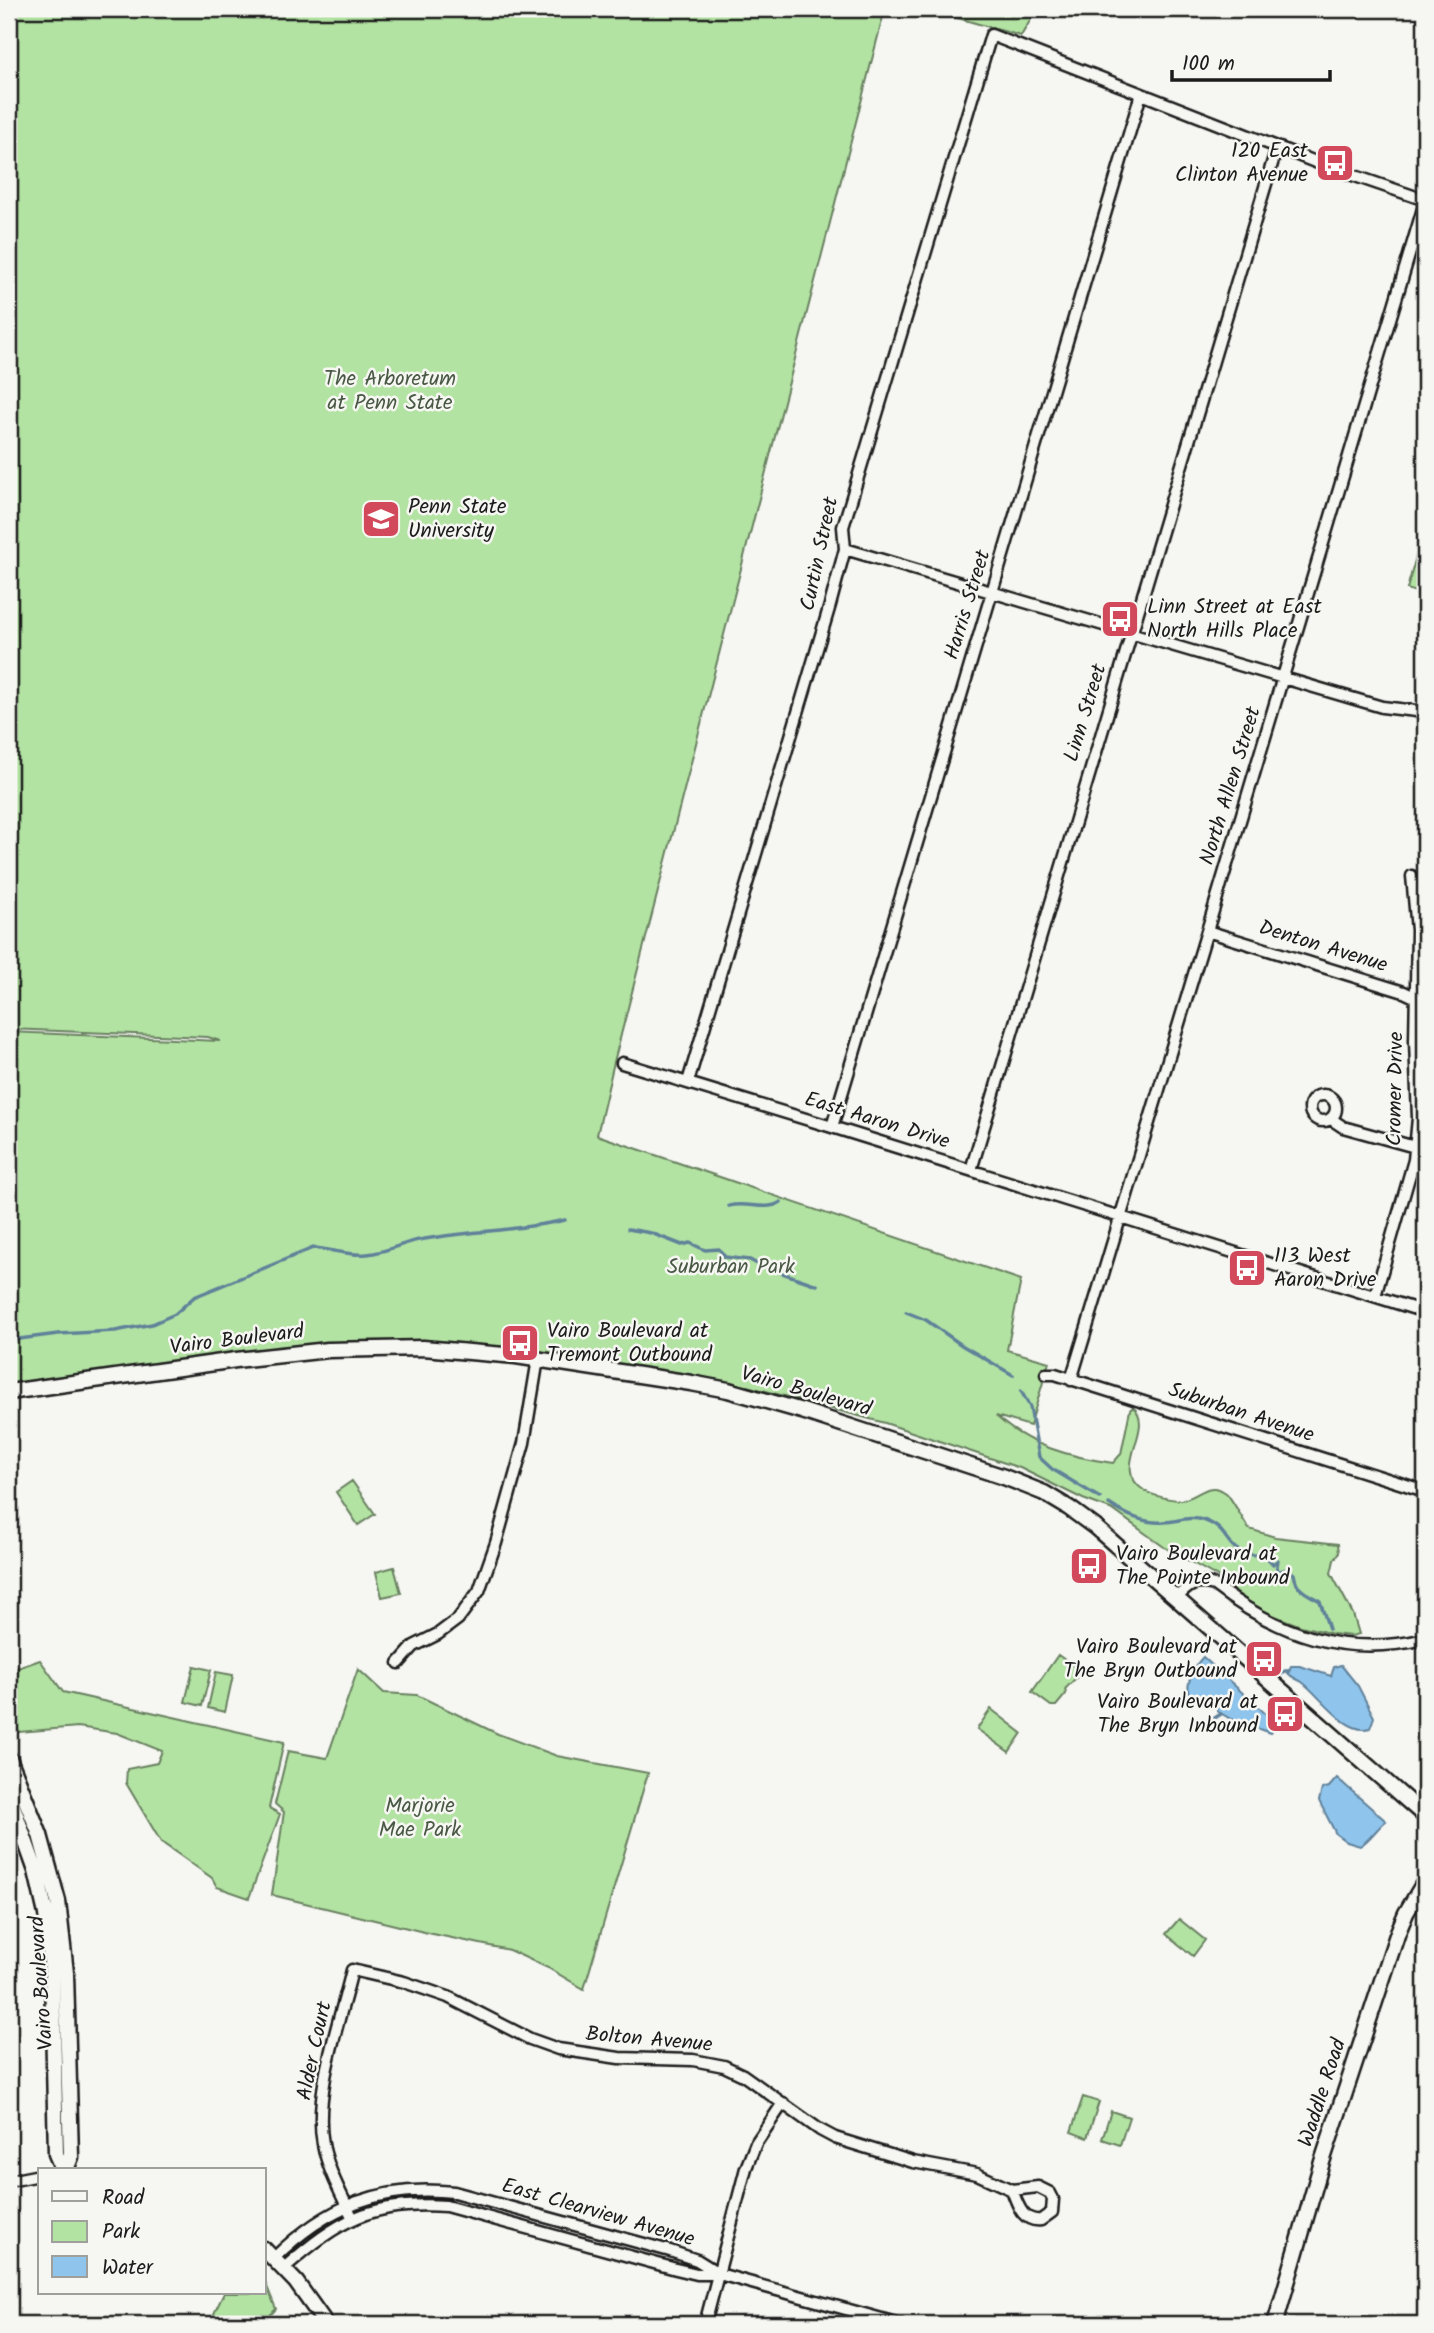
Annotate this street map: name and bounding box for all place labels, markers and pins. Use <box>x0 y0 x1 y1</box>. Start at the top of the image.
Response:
place label: 120 East Clinton Avenue <box>1175 135 1309 192</box>
bus stop icon: 120 East Clinton Avenue <box>1314 142 1356 184</box>
place label: Penn State University <box>408 491 507 548</box>
school or university icon: Penn State University <box>360 498 402 540</box>
place label: Linn Street at East North Hills Place <box>1147 591 1322 648</box>
bus stop icon: Linn Street at East North Hills Place <box>1099 598 1141 640</box>
place label: 113 West Aaron Drive <box>1274 1240 1377 1297</box>
bus stop icon: 113 West Aaron Drive <box>1226 1247 1268 1289</box>
place label: Vairo Boulevard at Tremont Outbound <box>547 1315 713 1372</box>
bus stop icon: Vairo Boulevard at Tremont Outbound <box>499 1322 541 1364</box>
place label: Vairo Boulevard at The Pointe Inbound <box>1116 1538 1290 1595</box>
bus stop icon: Vairo Boulevard at The Pointe Inbound <box>1068 1545 1110 1587</box>
place label: Vairo Boulevard at The Bryn Outbound <box>1063 1631 1238 1688</box>
bus stop icon: Vairo Boulevard at The Bryn Outbound <box>1243 1638 1285 1680</box>
place label: Vairo Boulevard at The Bryn Inbound <box>1097 1686 1259 1743</box>
bus stop icon: Vairo Boulevard at The Bryn Inbound <box>1264 1693 1306 1735</box>

